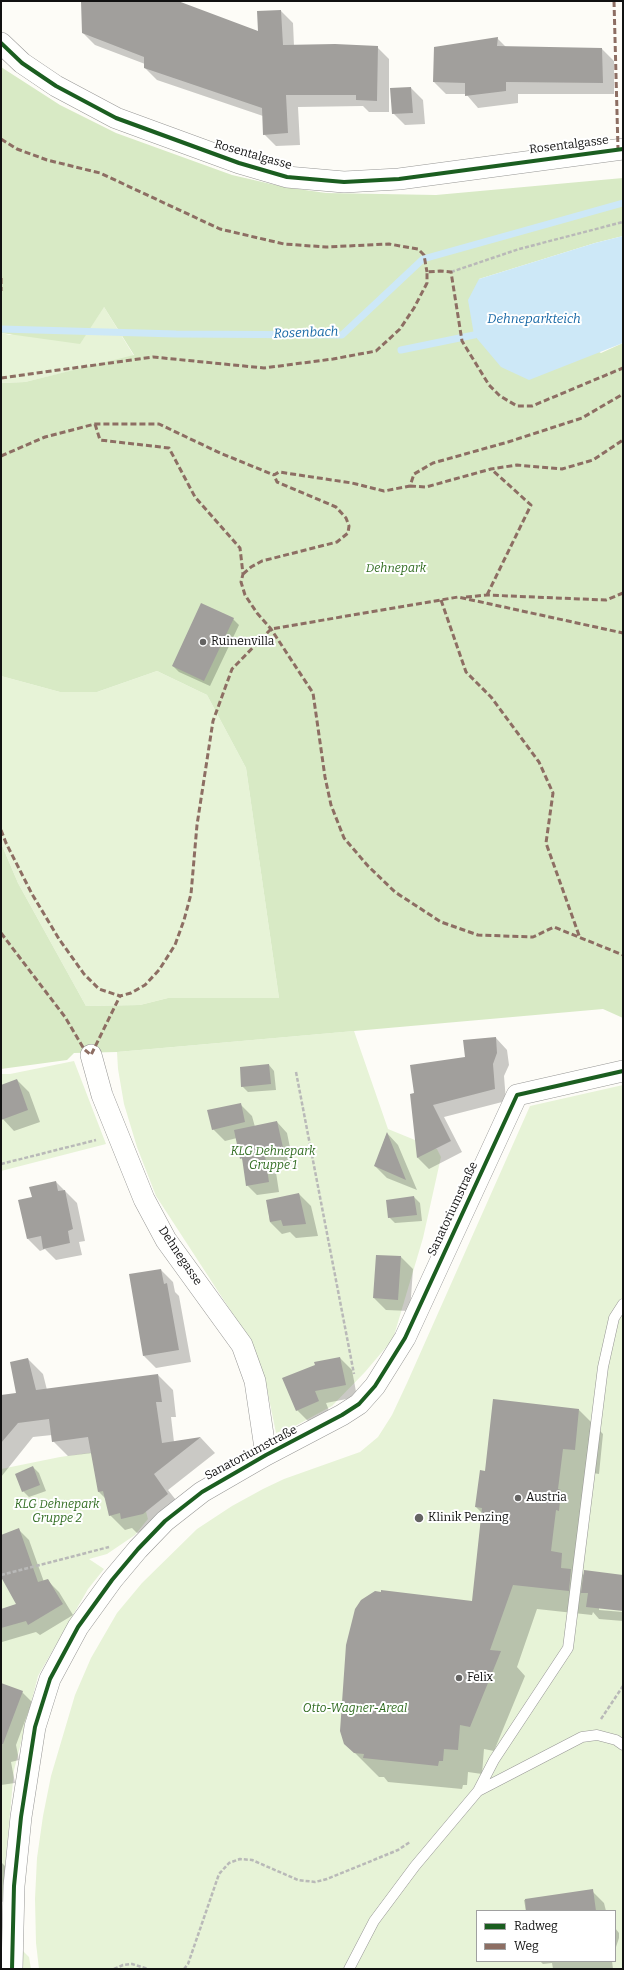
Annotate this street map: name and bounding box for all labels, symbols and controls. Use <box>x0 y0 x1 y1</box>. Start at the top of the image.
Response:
street label: Rosentalgasse <box>528 133 610 157</box>
street label: Rosentalgasse <box>213 137 293 173</box>
water label: Dehneparkteich <box>487 311 581 327</box>
water label: Rosenbach <box>273 324 339 342</box>
park label: Dehnepark <box>366 562 426 576</box>
place label: Ruinenvilla <box>211 635 274 649</box>
marker: Ruinenvilla <box>198 637 208 647</box>
park label: KLG Dehnepark Gruppe 1 <box>231 1145 315 1173</box>
street label: Sanatoriumstraße <box>425 1160 481 1258</box>
street label: Dehnegasse <box>155 1224 205 1288</box>
street label: Sanatoriumstraße <box>203 1423 299 1483</box>
place label: Austria <box>526 1491 567 1505</box>
marker: Austria <box>513 1493 523 1503</box>
park label: KLG Dehnepark Gruppe 2 <box>15 1498 99 1526</box>
place label: Klinik Penzing <box>428 1511 509 1525</box>
marker: Klinik Penzing <box>413 1512 425 1524</box>
place label: Felix <box>467 1671 493 1685</box>
marker: Felix <box>454 1673 464 1683</box>
park label: Otto-Wagner-Areal <box>303 1702 407 1716</box>
legend <box>476 1910 616 1962</box>
text: Radweg <box>514 1919 558 1933</box>
text: Weg <box>514 1939 539 1953</box>

